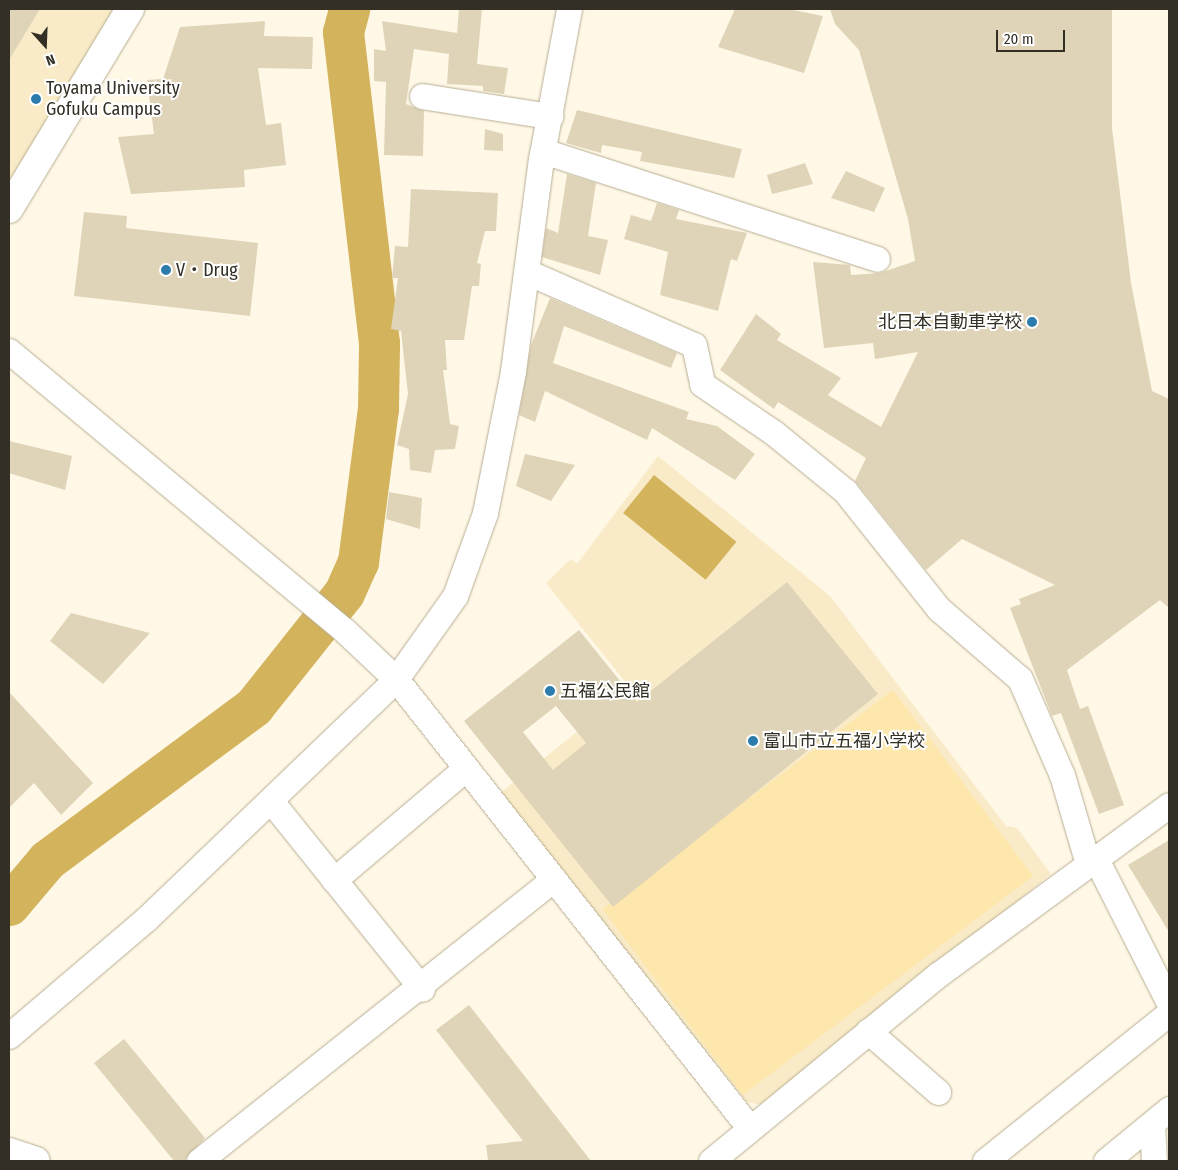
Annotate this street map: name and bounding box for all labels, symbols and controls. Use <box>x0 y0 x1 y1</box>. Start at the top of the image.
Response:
north arrow <box>20 20 70 70</box>
scale bar <box>998 20 1067 52</box>
text: 20 m <box>1004 30 1034 48</box>
text: N <box>43 50 57 69</box>
place label: Toyama University Gofuku Campus <box>46 78 180 120</box>
marker: Toyama University Gofuku Campus <box>30 93 42 105</box>
place label: V・Drug <box>176 259 238 281</box>
marker: V・Drug <box>160 264 172 276</box>
place label: 北日本自動車学校 <box>878 311 1022 333</box>
marker: 北日本自動車学校 <box>1026 316 1038 328</box>
place label: 五福公民館 <box>560 680 650 702</box>
marker: 五福公民館 <box>544 685 556 697</box>
place label: 富山市立五福小学校 <box>763 730 925 752</box>
marker: 富山市立五福小学校 <box>747 735 759 747</box>

